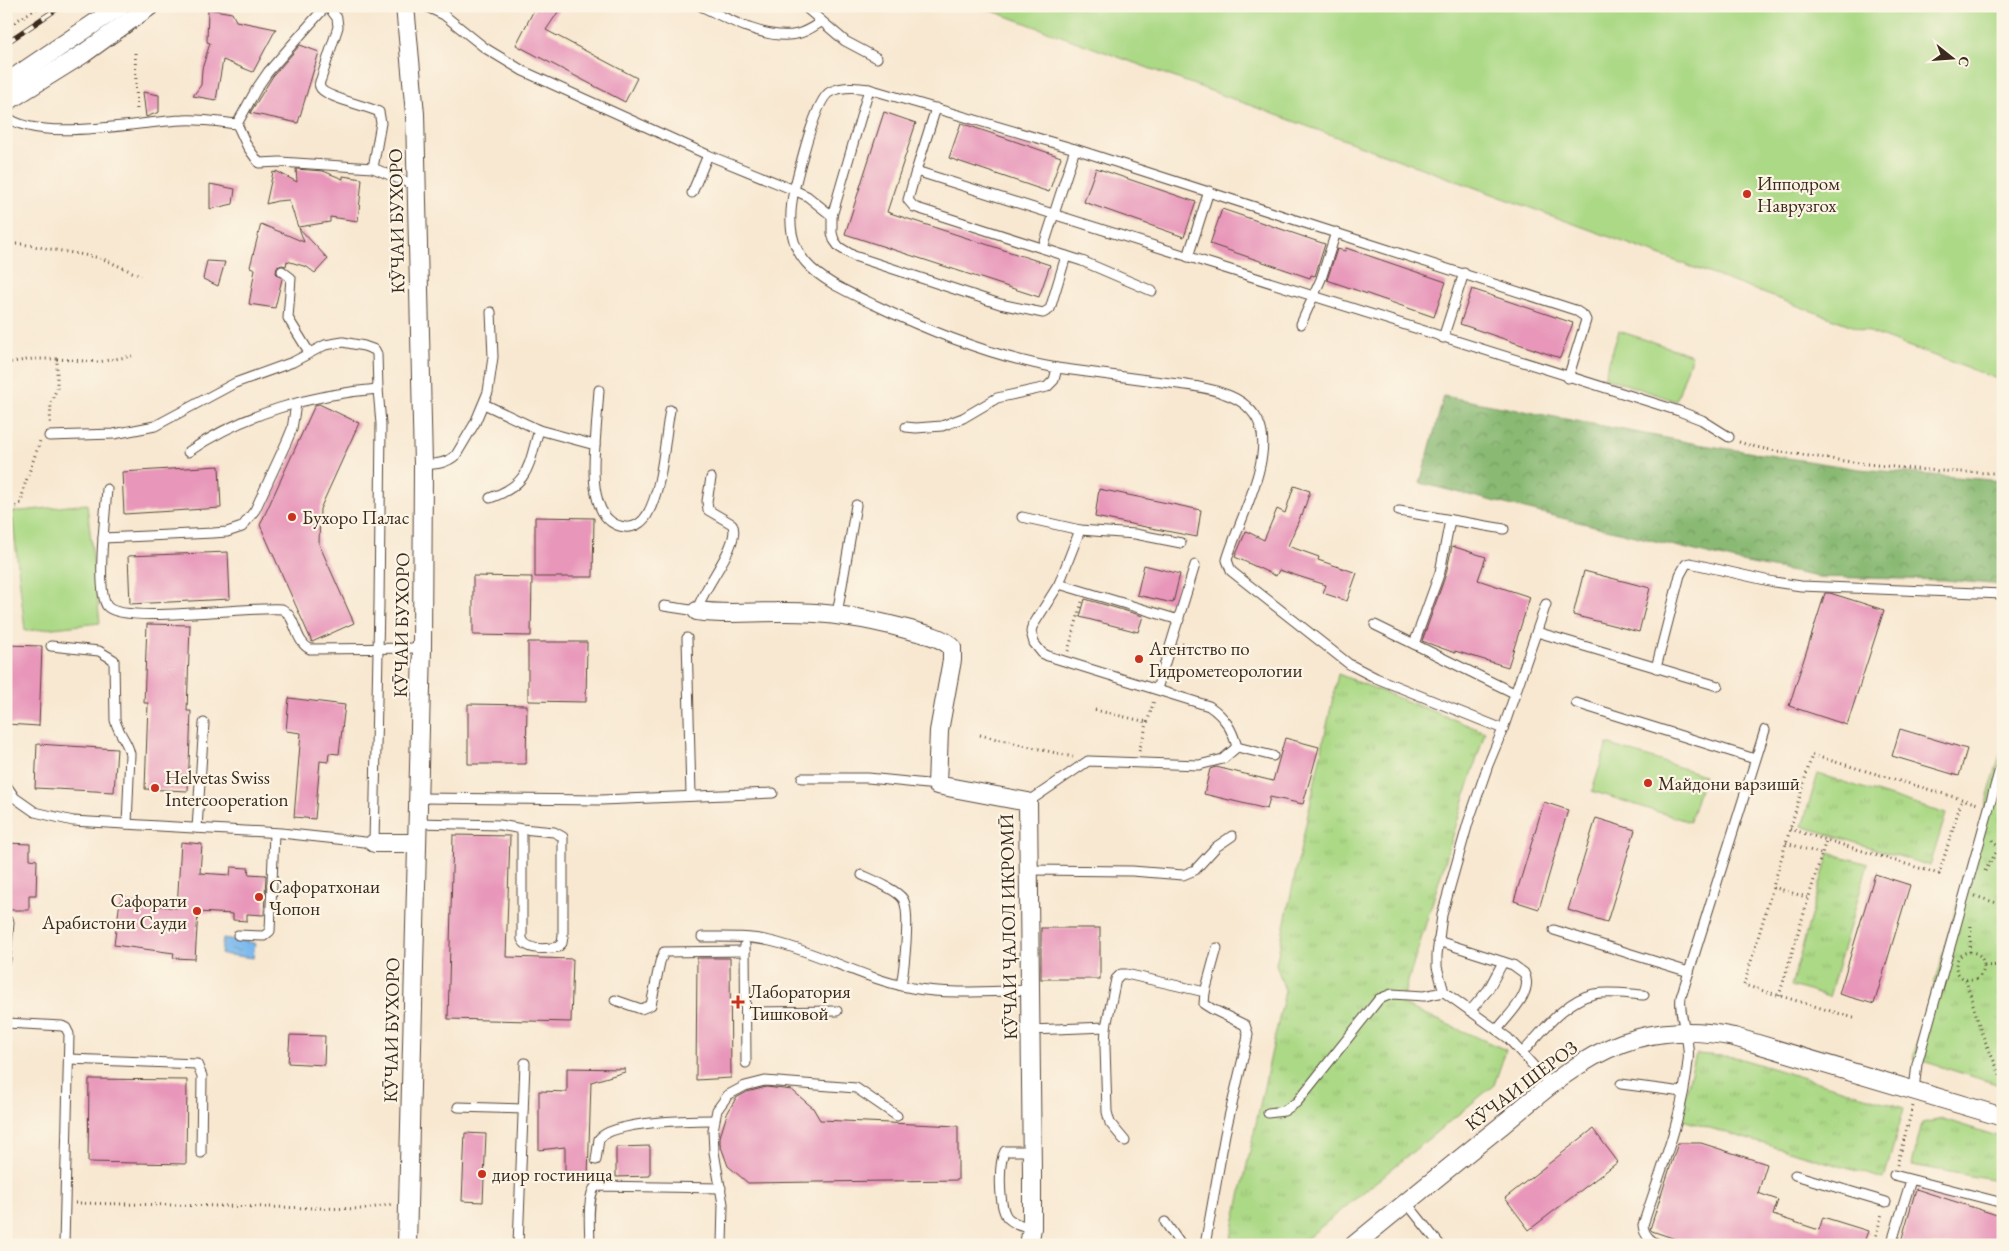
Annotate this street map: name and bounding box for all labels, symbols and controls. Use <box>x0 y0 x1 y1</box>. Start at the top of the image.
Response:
north arrow <box>1926 32 1976 82</box>
text: С <box>1954 54 1974 69</box>
street label: КӮЧАИ БУХОРО <box>383 148 410 294</box>
place label: Ипподром Наврузгох <box>1757 171 1840 218</box>
marker: Ипподром Наврузгох <box>1741 188 1753 200</box>
place label: Бухоро Палас <box>302 505 410 530</box>
marker: Бухоро Палас <box>286 511 298 523</box>
street label: КӮЧАИ БУХОРО <box>388 552 415 698</box>
place label: Агентство по Гидрометеорологии <box>1148 636 1303 683</box>
marker: Агентство по Гидрометеорологии <box>1133 653 1145 665</box>
place label: Helvetas Swiss Intercooperation <box>165 765 289 812</box>
place label: Майдони варзишӣ <box>1658 771 1800 796</box>
marker: Майдони варзишӣ <box>1642 777 1654 789</box>
marker: Helvetas Swiss Intercooperation <box>149 782 161 794</box>
street label: КӮЧАИ ҶАЛОЛ ИКРОМӢ <box>994 814 1023 1040</box>
place label: Сафоратхонаи Чопон <box>269 874 380 921</box>
place label: Сафорати Арабистони Сауди <box>41 888 187 935</box>
marker: Сафоратхонаи Чопон <box>253 891 265 903</box>
marker: Сафорати Арабистони Сауди <box>191 905 203 917</box>
street label: КӮЧАИ БУХОРО <box>378 957 405 1103</box>
place label: Лаборатория Тишковой <box>749 979 851 1026</box>
marker: Лаборатория Тишковой <box>731 995 745 1009</box>
street label: КӮЧАИ ШЕРОЗ <box>1460 1035 1583 1136</box>
place label: диор гостиница <box>492 1162 613 1187</box>
marker: диор гостиница <box>476 1168 488 1180</box>

